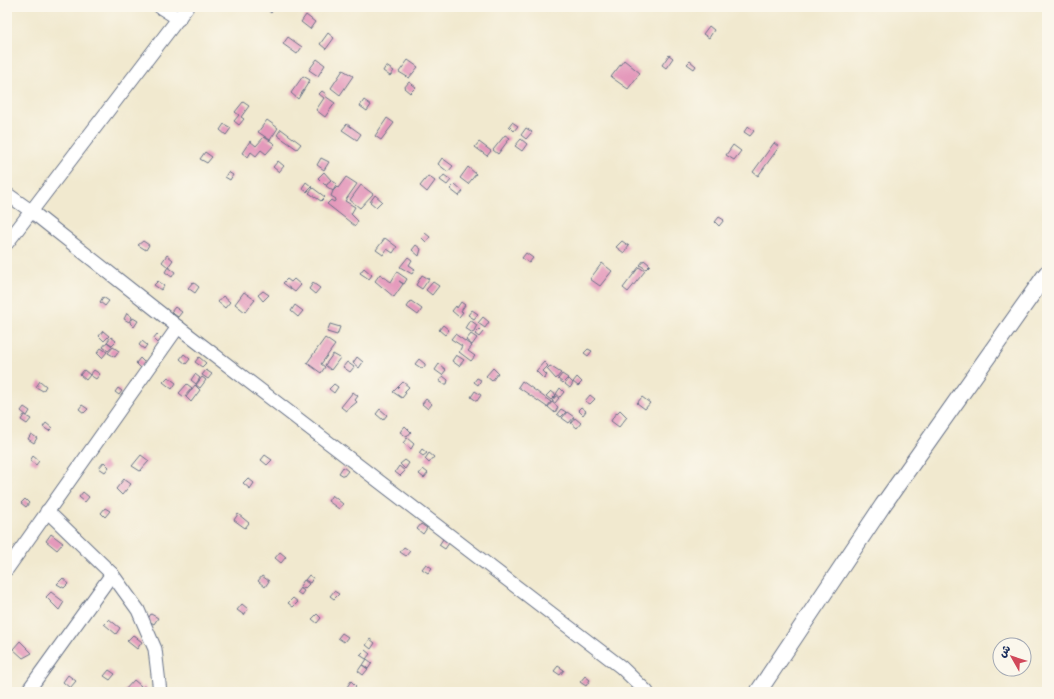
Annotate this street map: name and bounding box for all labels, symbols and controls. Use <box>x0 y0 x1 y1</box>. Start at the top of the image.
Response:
north arrow <box>992 637 1032 677</box>
text: ش <box>997 643 1014 660</box>

